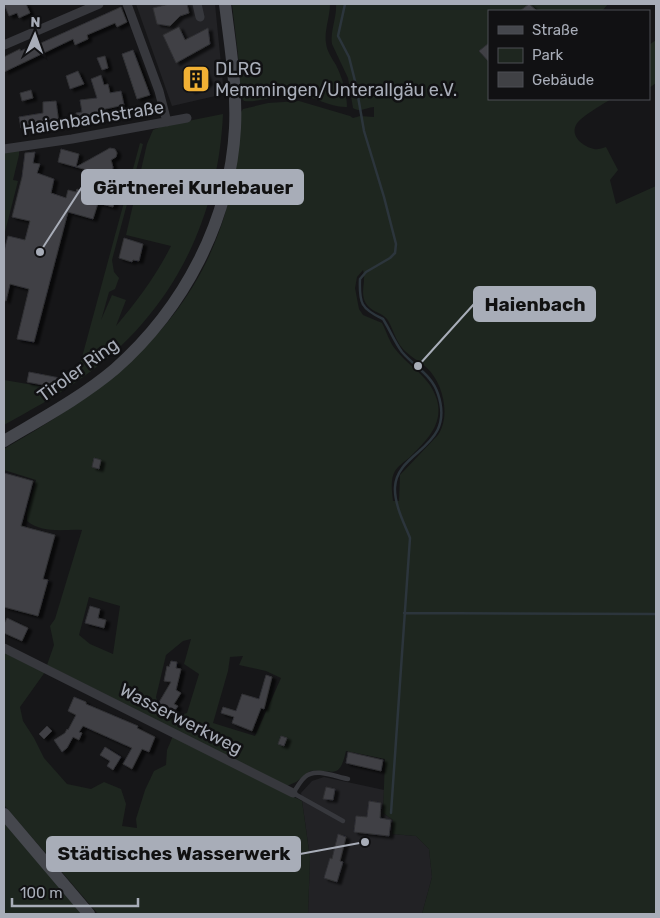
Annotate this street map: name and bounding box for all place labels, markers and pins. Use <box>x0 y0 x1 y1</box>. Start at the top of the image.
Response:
place label: DLRG Memmingen/Unterallgäu e.V. <box>215 58 457 101</box>
building icon: DLRG Memmingen/Unterallgäu e.V. <box>181 64 211 94</box>
callout: Gärtnerei Kurlebauer <box>82 170 303 204</box>
callout: Haienbach <box>474 287 595 321</box>
callout: Städtisches Wasserwerk <box>47 837 300 871</box>

